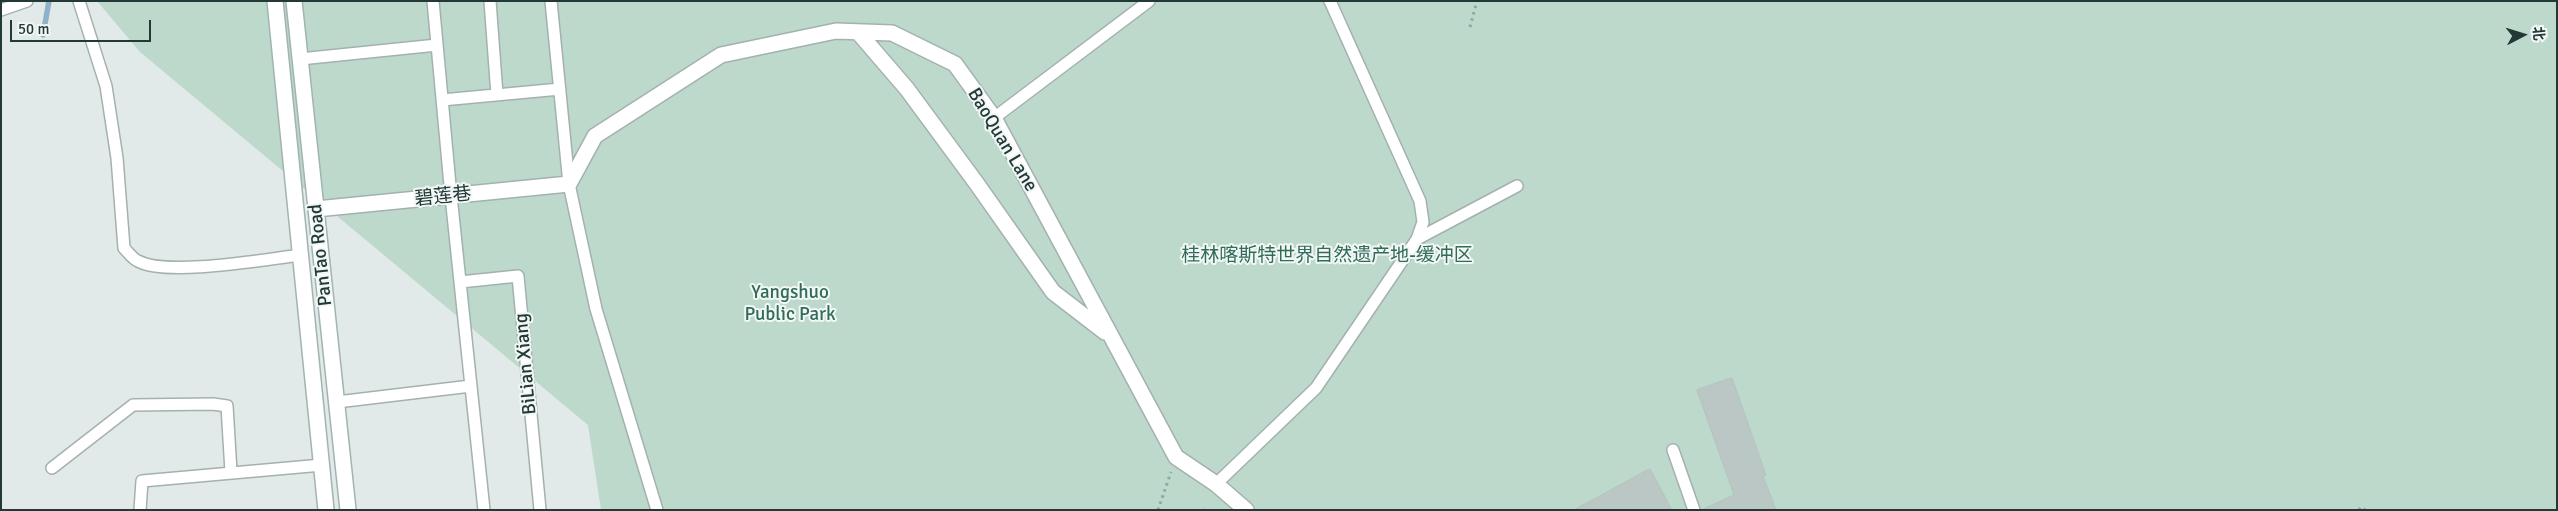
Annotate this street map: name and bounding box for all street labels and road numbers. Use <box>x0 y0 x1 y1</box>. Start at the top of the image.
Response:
street label: BaoQuan Lane <box>962 84 1042 196</box>
street label: 碧莲巷 <box>413 183 473 211</box>
street label: PanTao Road <box>304 203 338 307</box>
street label: BiLian Xiang <box>510 312 542 416</box>

